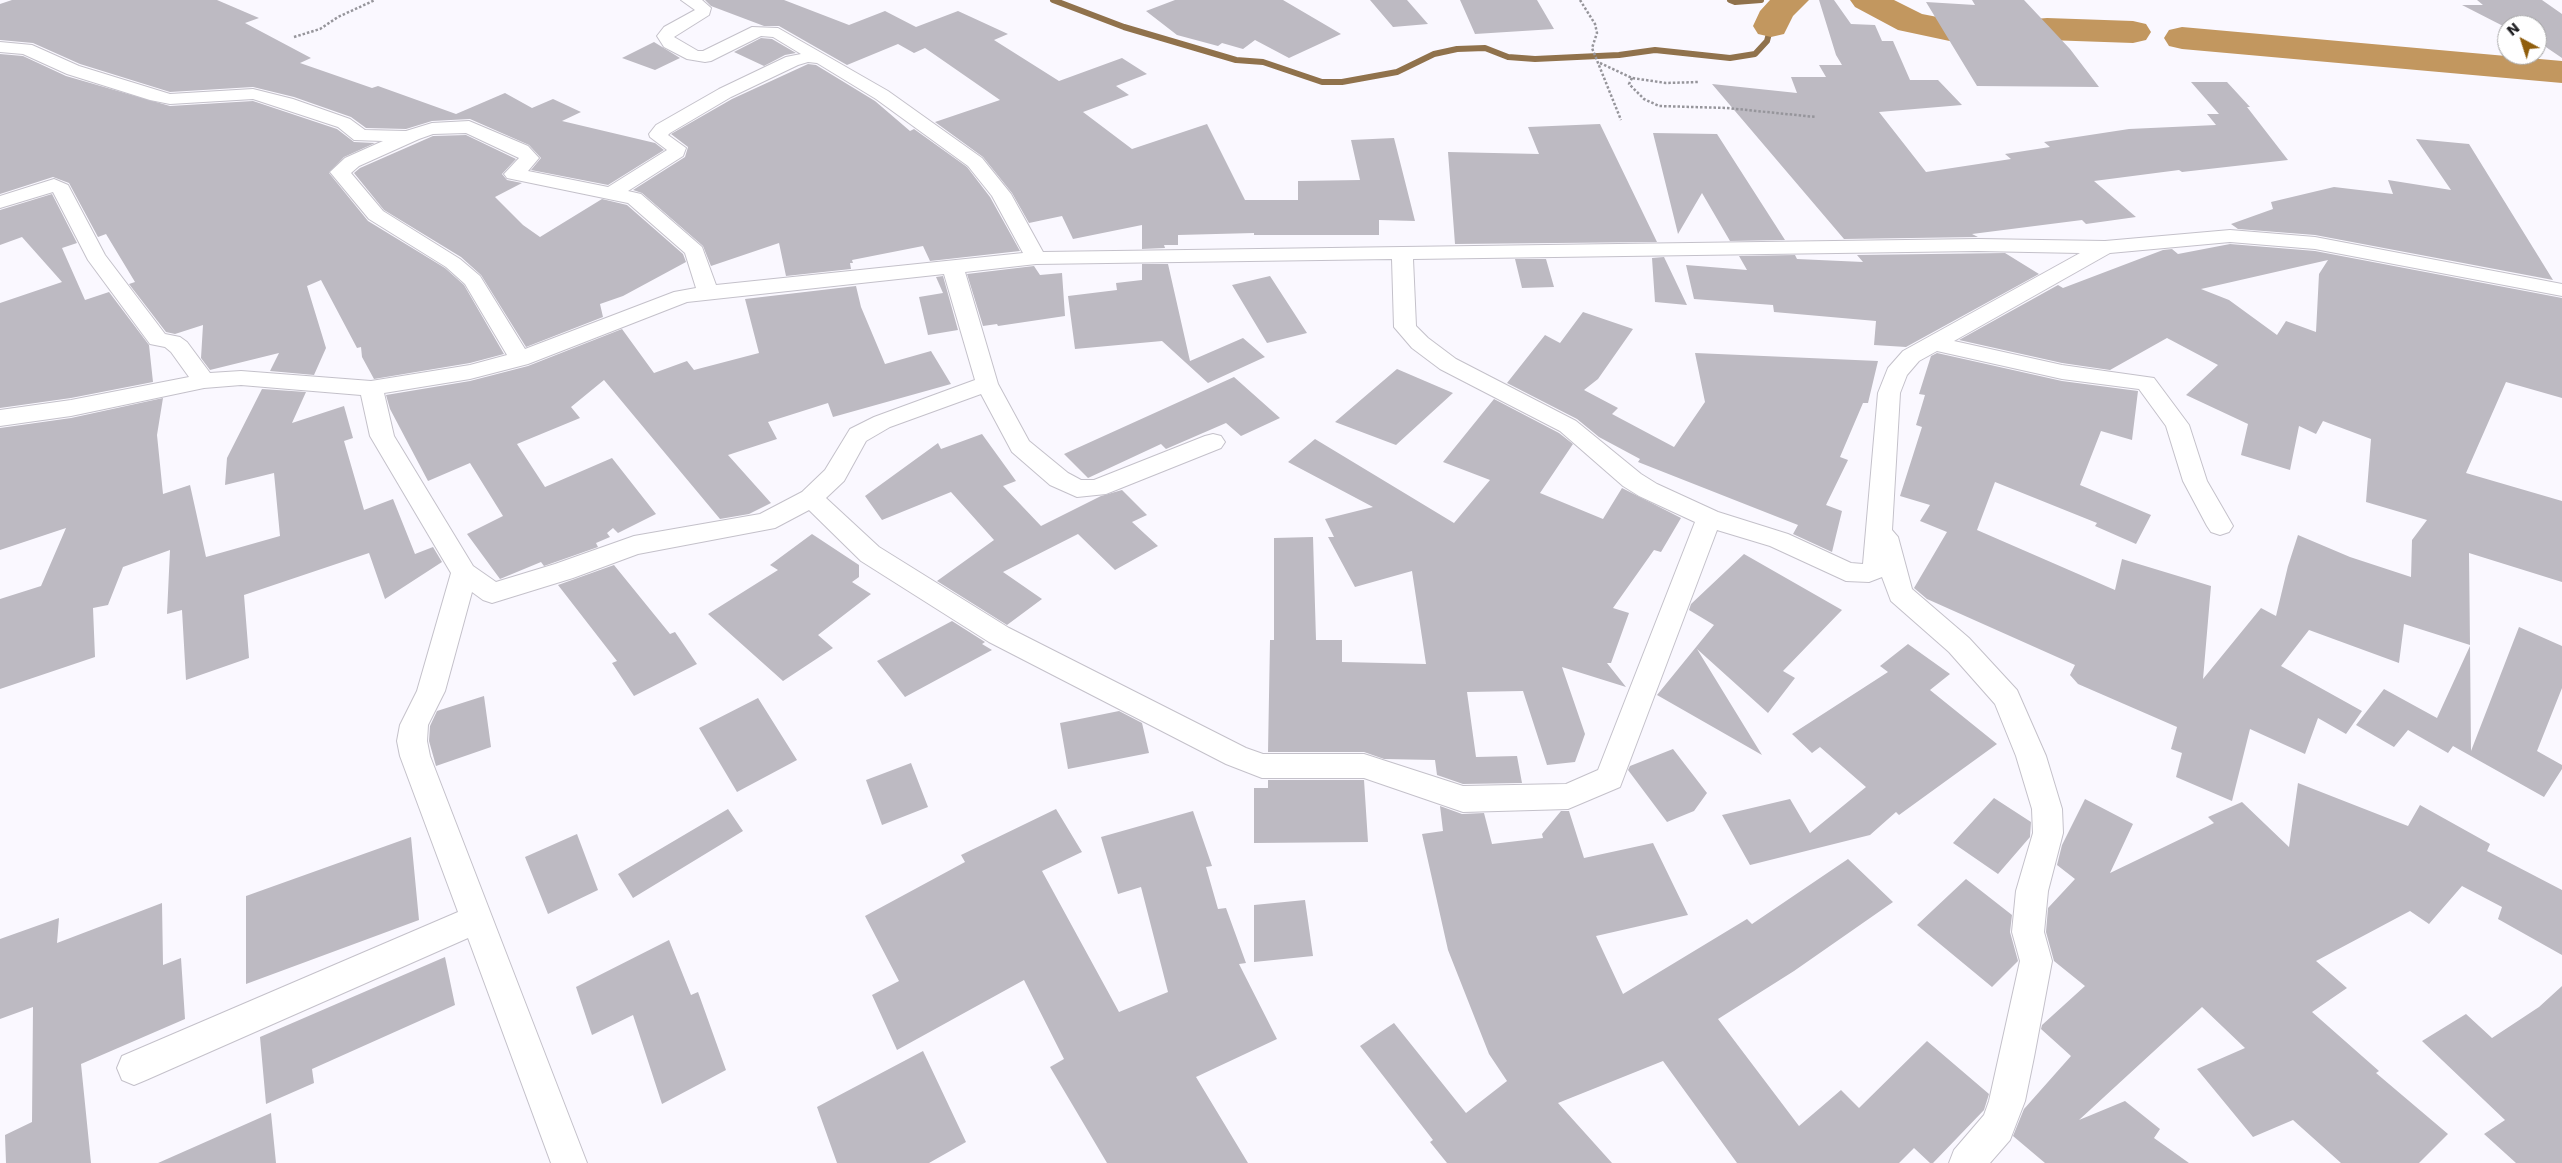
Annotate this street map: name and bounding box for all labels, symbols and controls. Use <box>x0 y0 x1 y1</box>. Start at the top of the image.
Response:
north arrow <box>2497 15 2547 65</box>
text: N <box>2503 19 2523 39</box>

